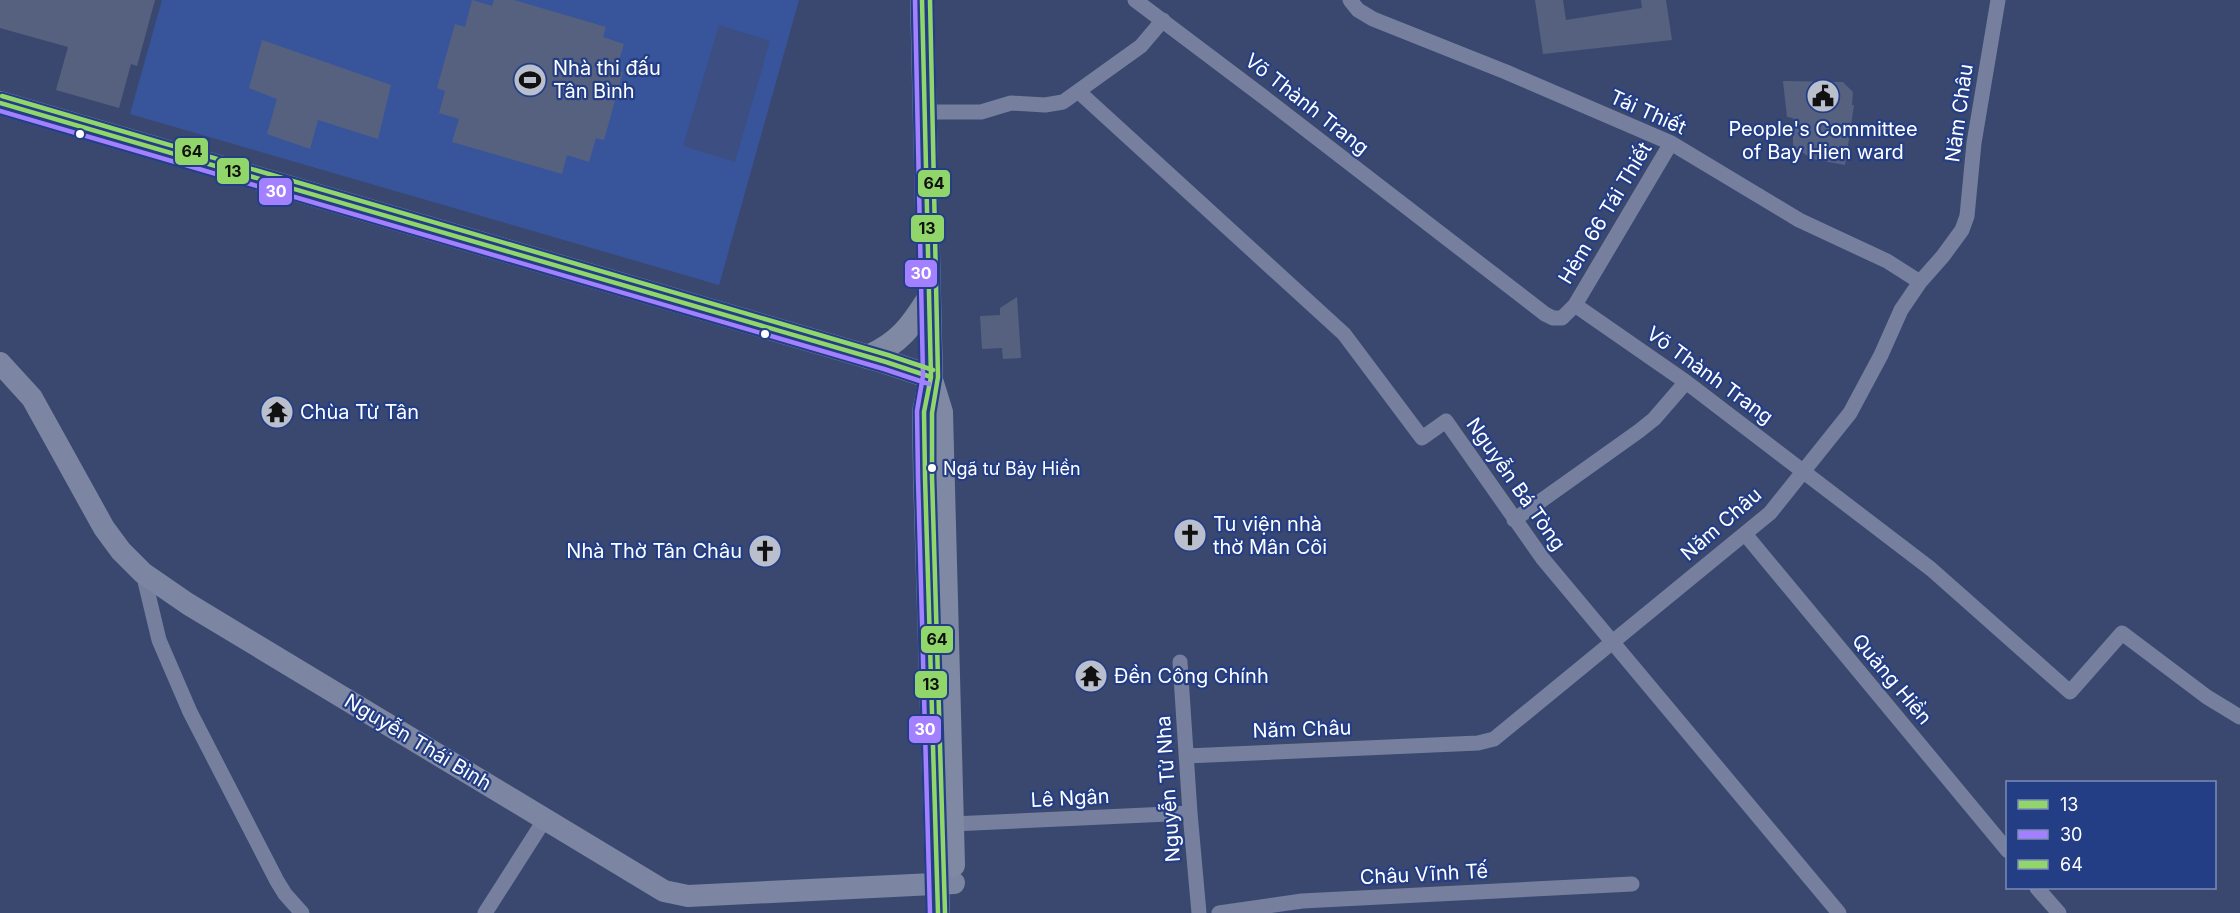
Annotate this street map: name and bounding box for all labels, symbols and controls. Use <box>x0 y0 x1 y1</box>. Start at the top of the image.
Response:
street label: Võ Thành Trang <box>1240 48 1374 160</box>
place label: Nhà thi đấu Tân Bình <box>553 56 661 103</box>
sports icon: Nhà thi đấu Tân Bình <box>512 62 548 98</box>
street label: Năm Châu <box>1940 62 1978 164</box>
public building icon: People's Committee of Bay Hien ward <box>1805 78 1841 114</box>
street label: Tái Thiết <box>1606 85 1690 140</box>
place label: People's Committee of Bay Hien ward <box>1728 117 1918 164</box>
unlabelled marker <box>74 128 86 140</box>
line badge: 64 <box>174 137 209 166</box>
street label: Hẻm 66 Tái Thiết <box>1553 137 1657 288</box>
text: 64 <box>181 141 203 161</box>
line badge: 13 <box>216 157 250 185</box>
text: 13 <box>224 161 242 181</box>
line badge: 64 <box>917 169 951 198</box>
text: 64 <box>923 173 945 193</box>
line badge: 30 <box>258 177 293 206</box>
text: 30 <box>265 181 287 201</box>
line badge: 13 <box>910 214 945 243</box>
text: 13 <box>918 218 936 238</box>
line badge: 30 <box>904 259 938 288</box>
text: 30 <box>910 263 932 283</box>
street label: Võ Thành Trang <box>1642 321 1778 429</box>
unlabelled marker <box>759 328 771 340</box>
temple icon: Chùa Từ Tân <box>259 394 295 430</box>
place label: Chùa Từ Tân <box>300 400 419 424</box>
street label: Nguyễn Bá Tòng <box>1461 413 1571 555</box>
place label: Ngã tư Bảy Hiền <box>943 458 1081 479</box>
marker: Ngã tư Bảy Hiền <box>926 462 938 474</box>
street label: Năm Châu <box>1676 482 1766 566</box>
place label: Tu viện nhà thờ Mân Côi <box>1213 512 1327 559</box>
church icon: Tu viện nhà thờ Mân Côi <box>1172 517 1208 553</box>
church icon: Nhà Thờ Tân Châu <box>747 533 783 569</box>
place label: Nhà Thờ Tân Châu <box>566 539 742 563</box>
line badge: 64 <box>920 625 954 654</box>
text: 64 <box>926 629 948 649</box>
street label: Quảng Hiền <box>1847 629 1937 729</box>
temple icon: Đền Công Chính <box>1073 658 1109 694</box>
place label: Đền Công Chính <box>1114 664 1269 688</box>
line badge: 13 <box>914 670 948 699</box>
text: 13 <box>922 674 940 694</box>
street label: Nguyễn Thái Bình <box>340 689 496 795</box>
line badge: 30 <box>908 715 942 744</box>
street label: Nguyễn Tử Nha <box>1151 715 1185 863</box>
street label: Năm Châu <box>1252 715 1352 743</box>
text: 30 <box>914 719 936 739</box>
legend <box>2006 781 2216 889</box>
street label: Lê Ngân <box>1030 784 1110 812</box>
text: 13 <box>2060 794 2078 815</box>
text: 30 <box>2060 824 2082 845</box>
text: 64 <box>2060 854 2083 875</box>
street label: Châu Vĩnh Tế <box>1359 859 1489 889</box>

